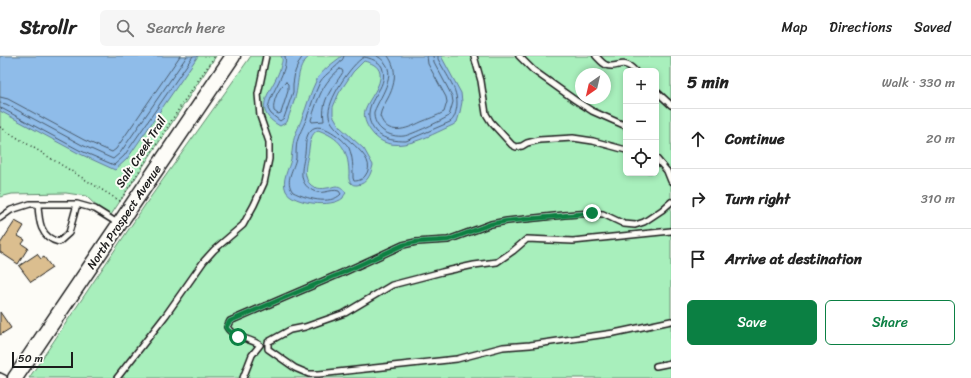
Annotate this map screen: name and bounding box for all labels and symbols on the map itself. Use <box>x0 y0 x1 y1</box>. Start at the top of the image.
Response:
north arrow <box>575 68 611 104</box>
street label: Salt Creek Trail <box>110 111 173 192</box>
street label: North Prospect Avenue <box>81 160 167 274</box>
route end <box>583 204 601 222</box>
route start <box>229 328 247 346</box>
scale bar <box>12 350 73 369</box>

